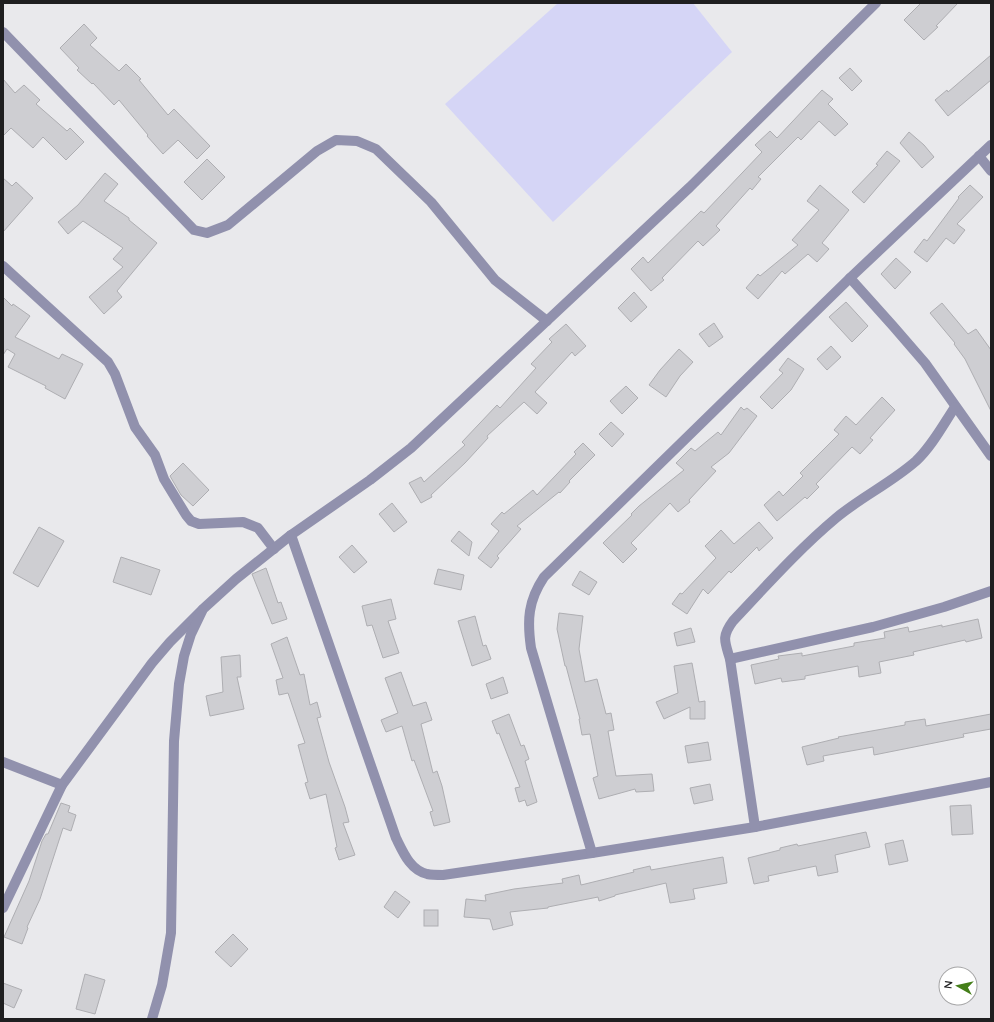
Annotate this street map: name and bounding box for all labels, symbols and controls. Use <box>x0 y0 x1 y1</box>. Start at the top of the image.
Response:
north arrow <box>938 966 978 1006</box>
text: N <box>941 980 956 990</box>

